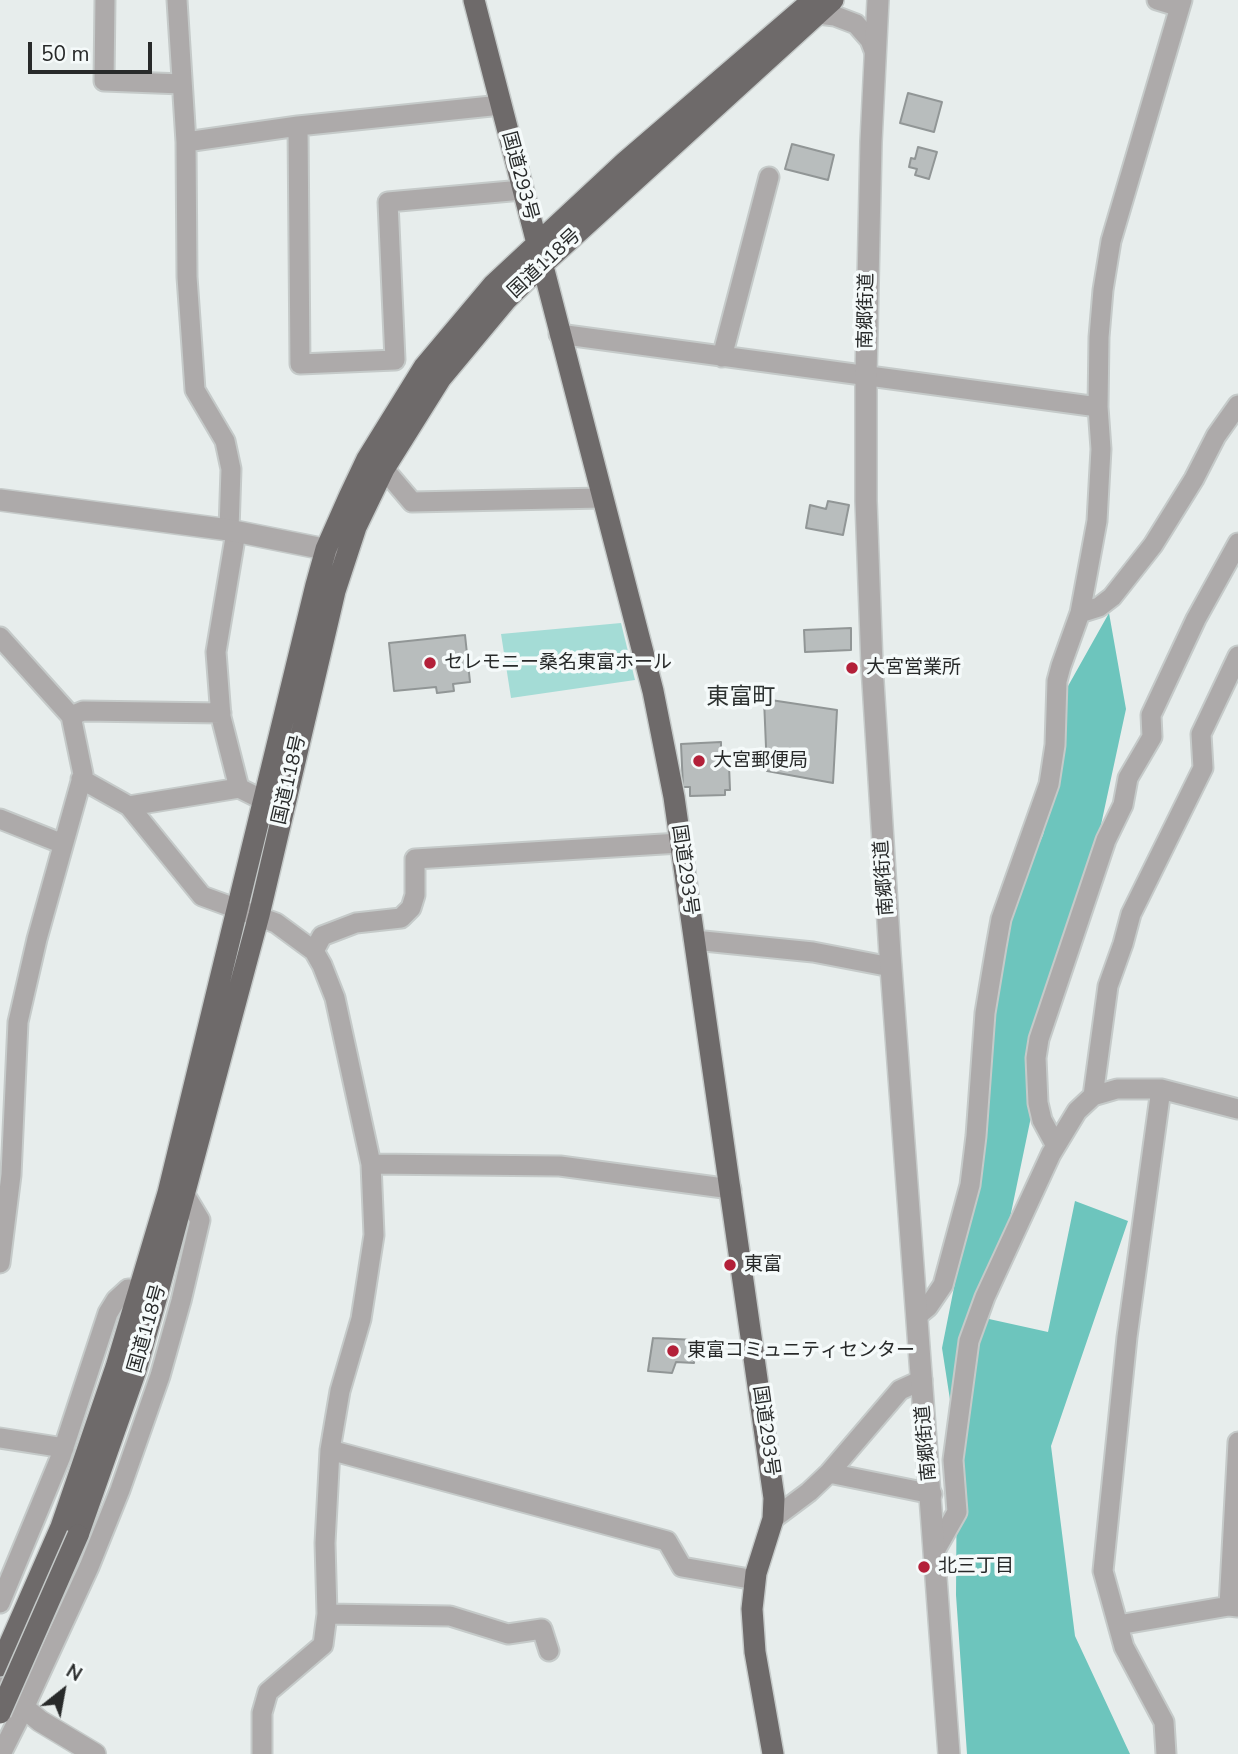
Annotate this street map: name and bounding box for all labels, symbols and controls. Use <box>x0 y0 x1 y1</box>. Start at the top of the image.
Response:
scale bar <box>32 28 156 72</box>
text: 50 m <box>41 40 90 68</box>
street label: 国道293号 <box>496 129 542 223</box>
street label: 国道118号 <box>504 225 586 303</box>
street label: 南郷街道 <box>855 273 879 349</box>
place label: セレモニー桑名東富ホール <box>444 652 672 674</box>
marker: セレモニー桑名東富ホール <box>422 655 438 671</box>
place label: 大宮営業所 <box>866 657 961 679</box>
marker: 大宮営業所 <box>844 660 860 676</box>
district label: 東富町 <box>707 684 775 712</box>
street label: 国道118号 <box>269 733 311 827</box>
place label: 大宮郵便局 <box>713 750 808 772</box>
marker: 大宮郵便局 <box>691 753 707 769</box>
street label: 国道293号 <box>666 823 702 917</box>
street label: 南郷街道 <box>871 839 899 917</box>
place label: 東富 <box>744 1254 782 1276</box>
marker: 東富 <box>722 1257 738 1273</box>
street label: 国道118号 <box>124 1282 172 1376</box>
place label: 東富コミュニティセンター <box>687 1340 915 1362</box>
marker: 東富コミュニティセンター <box>665 1343 681 1359</box>
street label: 国道293号 <box>747 1384 783 1478</box>
street label: 南郷街道 <box>912 1404 942 1482</box>
place label: 北三丁目 <box>938 1556 1014 1578</box>
marker: 北三丁目 <box>916 1559 932 1575</box>
north arrow <box>28 1656 98 1726</box>
text: N <box>61 1658 87 1688</box>

